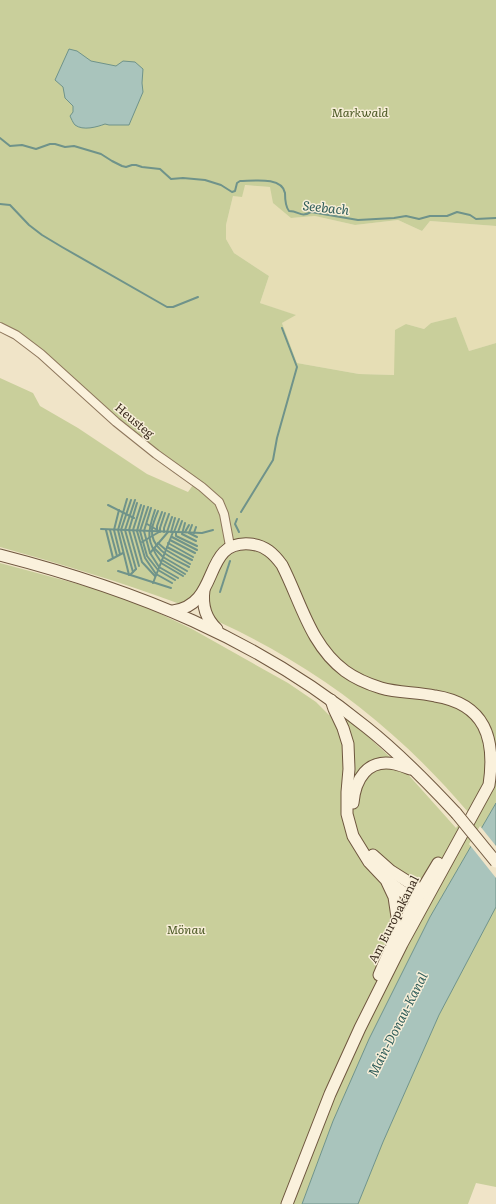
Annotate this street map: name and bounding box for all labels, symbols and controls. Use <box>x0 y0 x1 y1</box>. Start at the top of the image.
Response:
park label: Markwald <box>332 103 389 121</box>
water label: Seebach <box>302 195 351 219</box>
street label: Heusteg <box>111 398 159 442</box>
street label: Am Europakanal <box>363 872 423 966</box>
park label: Mönau <box>167 920 206 938</box>
water label: Main-Donau-Kanal <box>363 968 432 1079</box>

